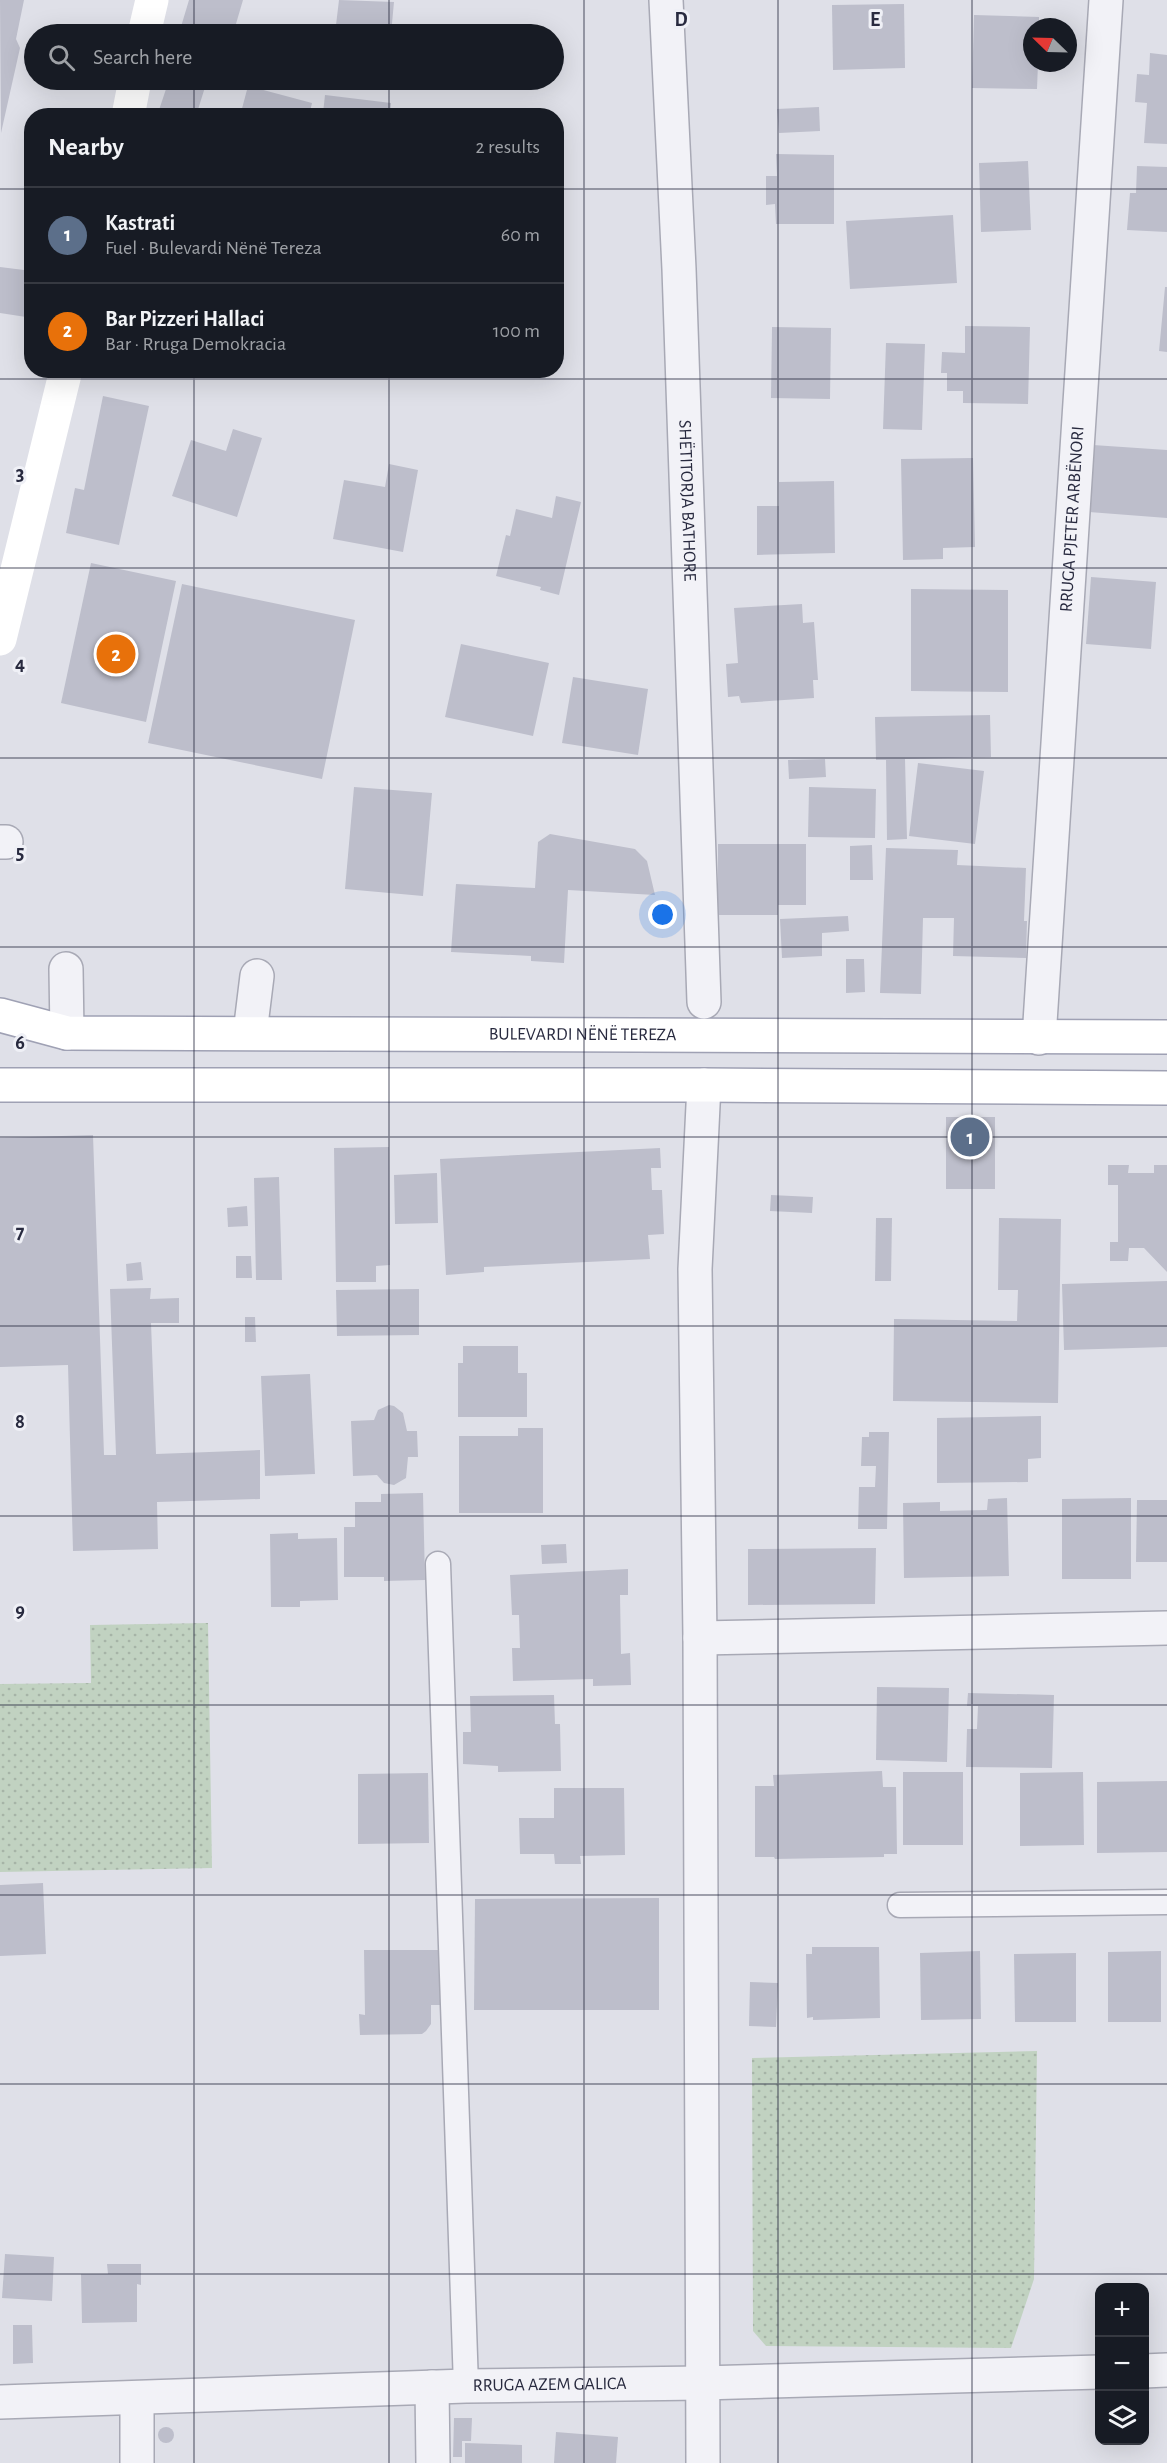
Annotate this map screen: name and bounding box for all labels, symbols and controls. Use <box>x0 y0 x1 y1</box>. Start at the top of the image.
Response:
text: D <box>674 10 688 30</box>
text: E <box>870 10 880 30</box>
north arrow <box>1023 18 1077 72</box>
search box <box>24 24 564 90</box>
icon: search <box>45 41 78 74</box>
text: Search here <box>93 46 192 68</box>
text: Nearby <box>48 134 124 160</box>
text: 2 results <box>476 137 540 157</box>
text: Kastrati <box>105 212 175 234</box>
text: 1 <box>64 225 71 245</box>
text: 60 m <box>501 225 540 245</box>
text: Fuel · Bulevardi Nënë Tereza <box>105 238 322 258</box>
text: Bar Pizzeri Hallaci <box>105 308 265 330</box>
text: 2 <box>63 321 72 341</box>
text: 100 m <box>493 321 540 341</box>
text: Bar · Rruga Demokracia <box>105 334 286 354</box>
street label: SHËTITORJA BATHORE <box>675 420 699 582</box>
street label: RRUGA PJETER ARBËNORI <box>1058 426 1087 613</box>
text: 3 <box>16 464 24 484</box>
pin: 2 <box>96 632 136 676</box>
text: 4 <box>15 654 25 674</box>
text: 5 <box>16 843 24 863</box>
your location <box>648 900 677 929</box>
street label: BULEVARDI NËNË TEREZA <box>489 1024 677 1044</box>
text: 6 <box>15 1033 25 1053</box>
pin: 1 <box>950 1114 990 1160</box>
text: 7 <box>16 1222 25 1242</box>
text: 8 <box>15 1412 25 1432</box>
text: 9 <box>15 1601 25 1621</box>
map controls <box>1095 2283 1149 2445</box>
button: + <box>1095 2283 1149 2337</box>
button: − <box>1095 2337 1149 2391</box>
street label: RRUGA AZEM GALICA <box>473 2375 627 2395</box>
button: layers <box>1095 2391 1149 2445</box>

